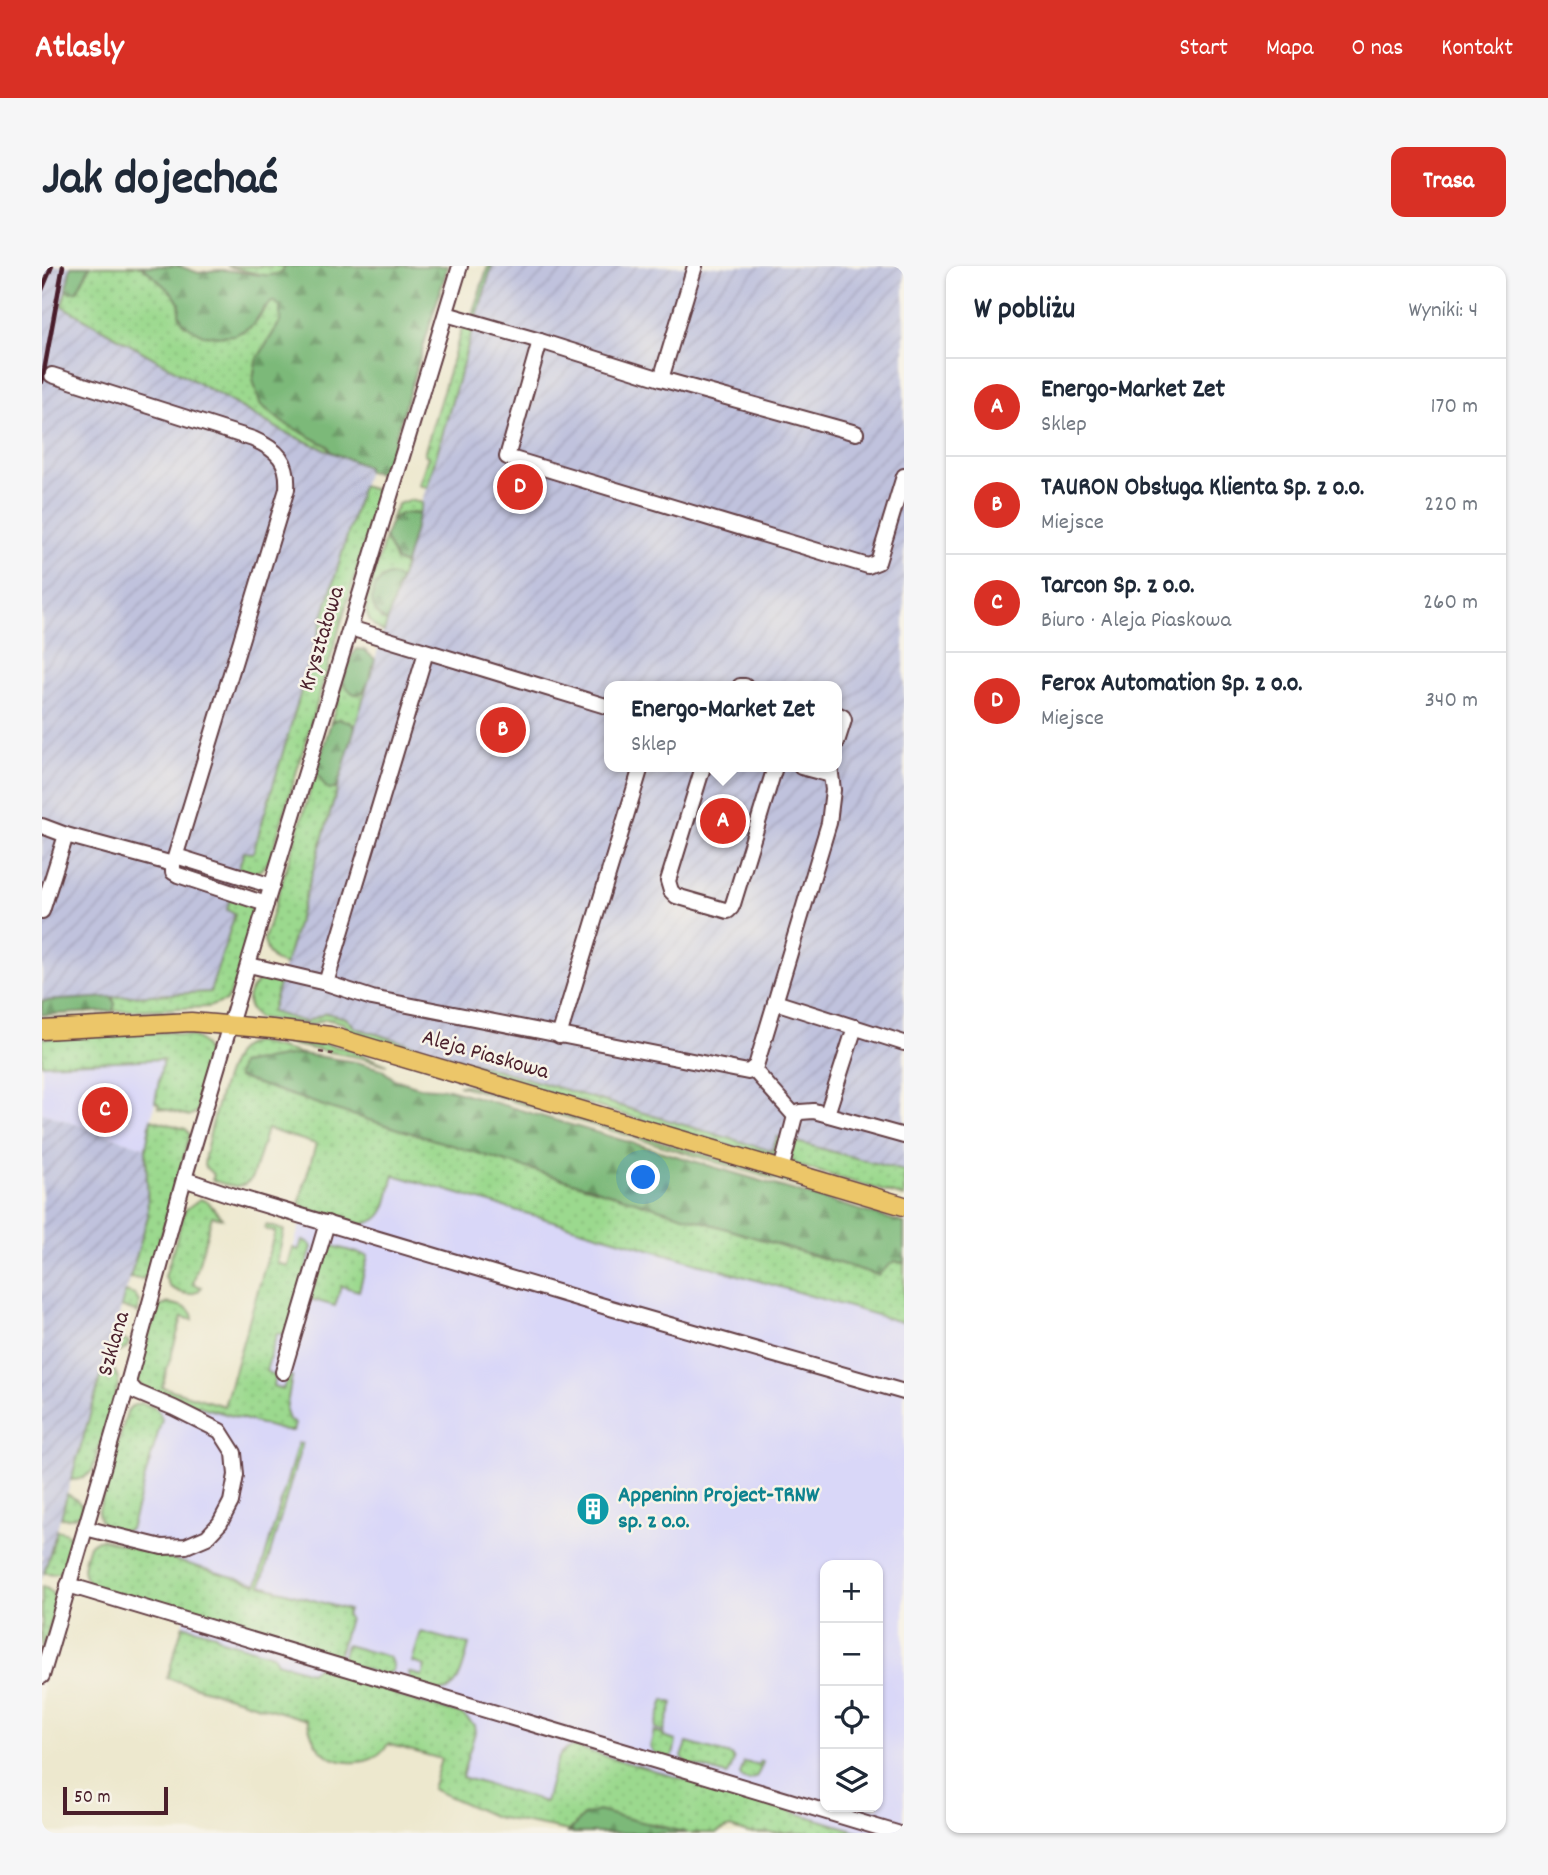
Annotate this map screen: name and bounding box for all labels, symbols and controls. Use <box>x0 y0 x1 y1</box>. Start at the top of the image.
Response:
text: Atlasly <box>35 26 124 73</box>
text: Start <box>1179 32 1228 66</box>
text: Mapa <box>1266 32 1314 66</box>
text: O nas <box>1352 32 1403 66</box>
text: Kontakt <box>1441 32 1513 66</box>
text: Jak dojechać <box>42 147 278 217</box>
button: Trasa <box>1391 147 1506 217</box>
text: W pobliżu <box>974 290 1075 333</box>
text: Wyniki: 4 <box>1408 295 1478 328</box>
text: Energo-Market Zet <box>1041 372 1225 409</box>
text: A <box>991 391 1003 424</box>
text: 170 m <box>1431 391 1478 424</box>
text: Sklep <box>1041 409 1087 442</box>
pin: D <box>497 461 543 513</box>
text: TAURON Obsługa Klienta Sp. z o.o. <box>1041 470 1364 507</box>
text: B <box>992 489 1002 522</box>
text: 220 m <box>1424 489 1478 522</box>
text: Miejsce <box>1041 507 1104 540</box>
text: Tarcon Sp. z o.o. <box>1041 568 1195 605</box>
street label: Kryształowa <box>291 581 355 695</box>
text: C <box>991 587 1003 620</box>
text: 260 m <box>1423 587 1478 620</box>
text: Biuro · Aleja Piaskowa <box>1041 605 1231 638</box>
text: Ferox Automation Sp. z o.o. <box>1041 666 1303 703</box>
popup <box>604 681 842 772</box>
text: D <box>991 685 1003 718</box>
text: 340 m <box>1425 685 1478 718</box>
text: Energo-Market Zet <box>631 692 815 729</box>
text: Miejsce <box>1041 703 1104 736</box>
pin: B <box>480 704 526 756</box>
text: Sklep <box>631 729 677 762</box>
pin: A <box>700 795 746 847</box>
street label: Aleja Piaskowa <box>418 1022 553 1090</box>
pin: C <box>82 1084 128 1136</box>
your location <box>626 1160 660 1194</box>
street label: Szklana <box>90 1307 140 1380</box>
place label: Appeninn Project-TRNW sp. z o.o. <box>618 1480 820 1539</box>
building icon: Appeninn Project-TRNW sp. z o.o. <box>574 1490 612 1528</box>
map controls <box>820 1560 883 1812</box>
button: + <box>820 1560 883 1623</box>
button: − <box>820 1623 883 1686</box>
button: locate <box>820 1686 883 1749</box>
button: layers <box>820 1749 883 1812</box>
scale bar <box>63 1784 168 1816</box>
text: 50 m <box>74 1785 111 1812</box>

